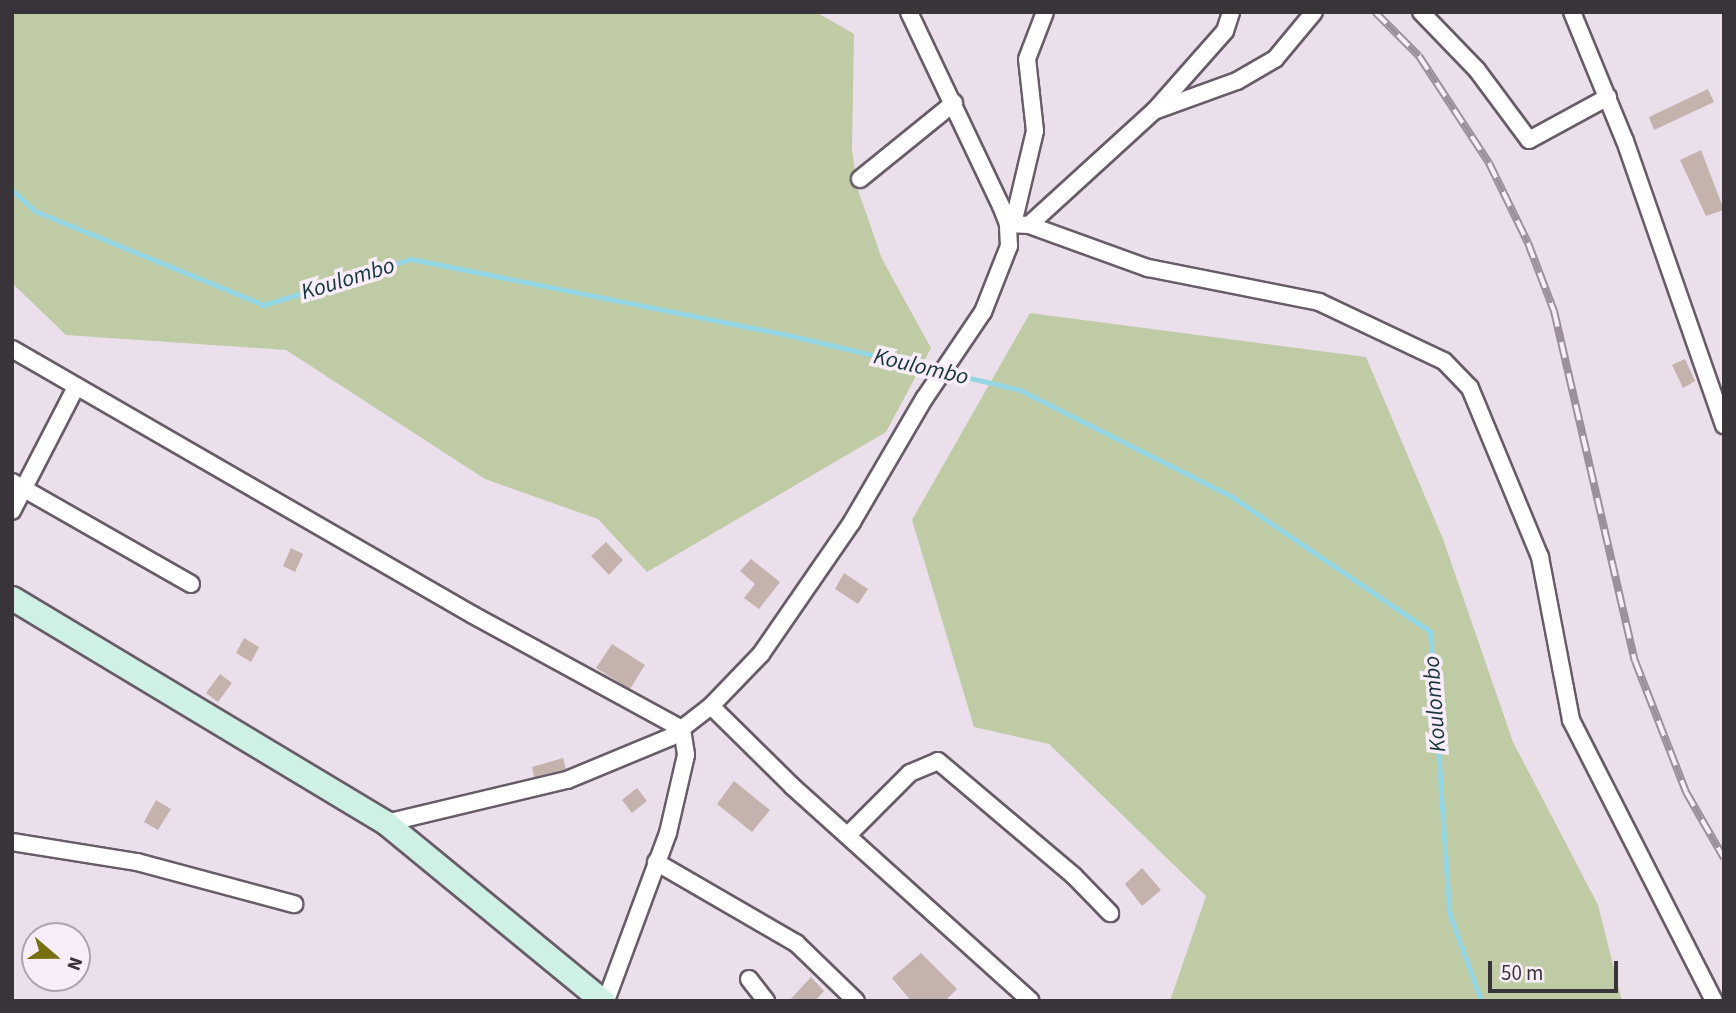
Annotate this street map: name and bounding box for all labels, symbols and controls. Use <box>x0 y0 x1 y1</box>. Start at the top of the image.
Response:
water label: Koulombo <box>298 252 398 306</box>
water label: Koulombo <box>871 343 971 391</box>
water label: Koulombo <box>1418 655 1452 753</box>
north arrow <box>21 922 91 992</box>
scale bar <box>1491 946 1620 990</box>
text: N <box>59 953 89 974</box>
text: 50 m <box>1501 958 1543 988</box>

